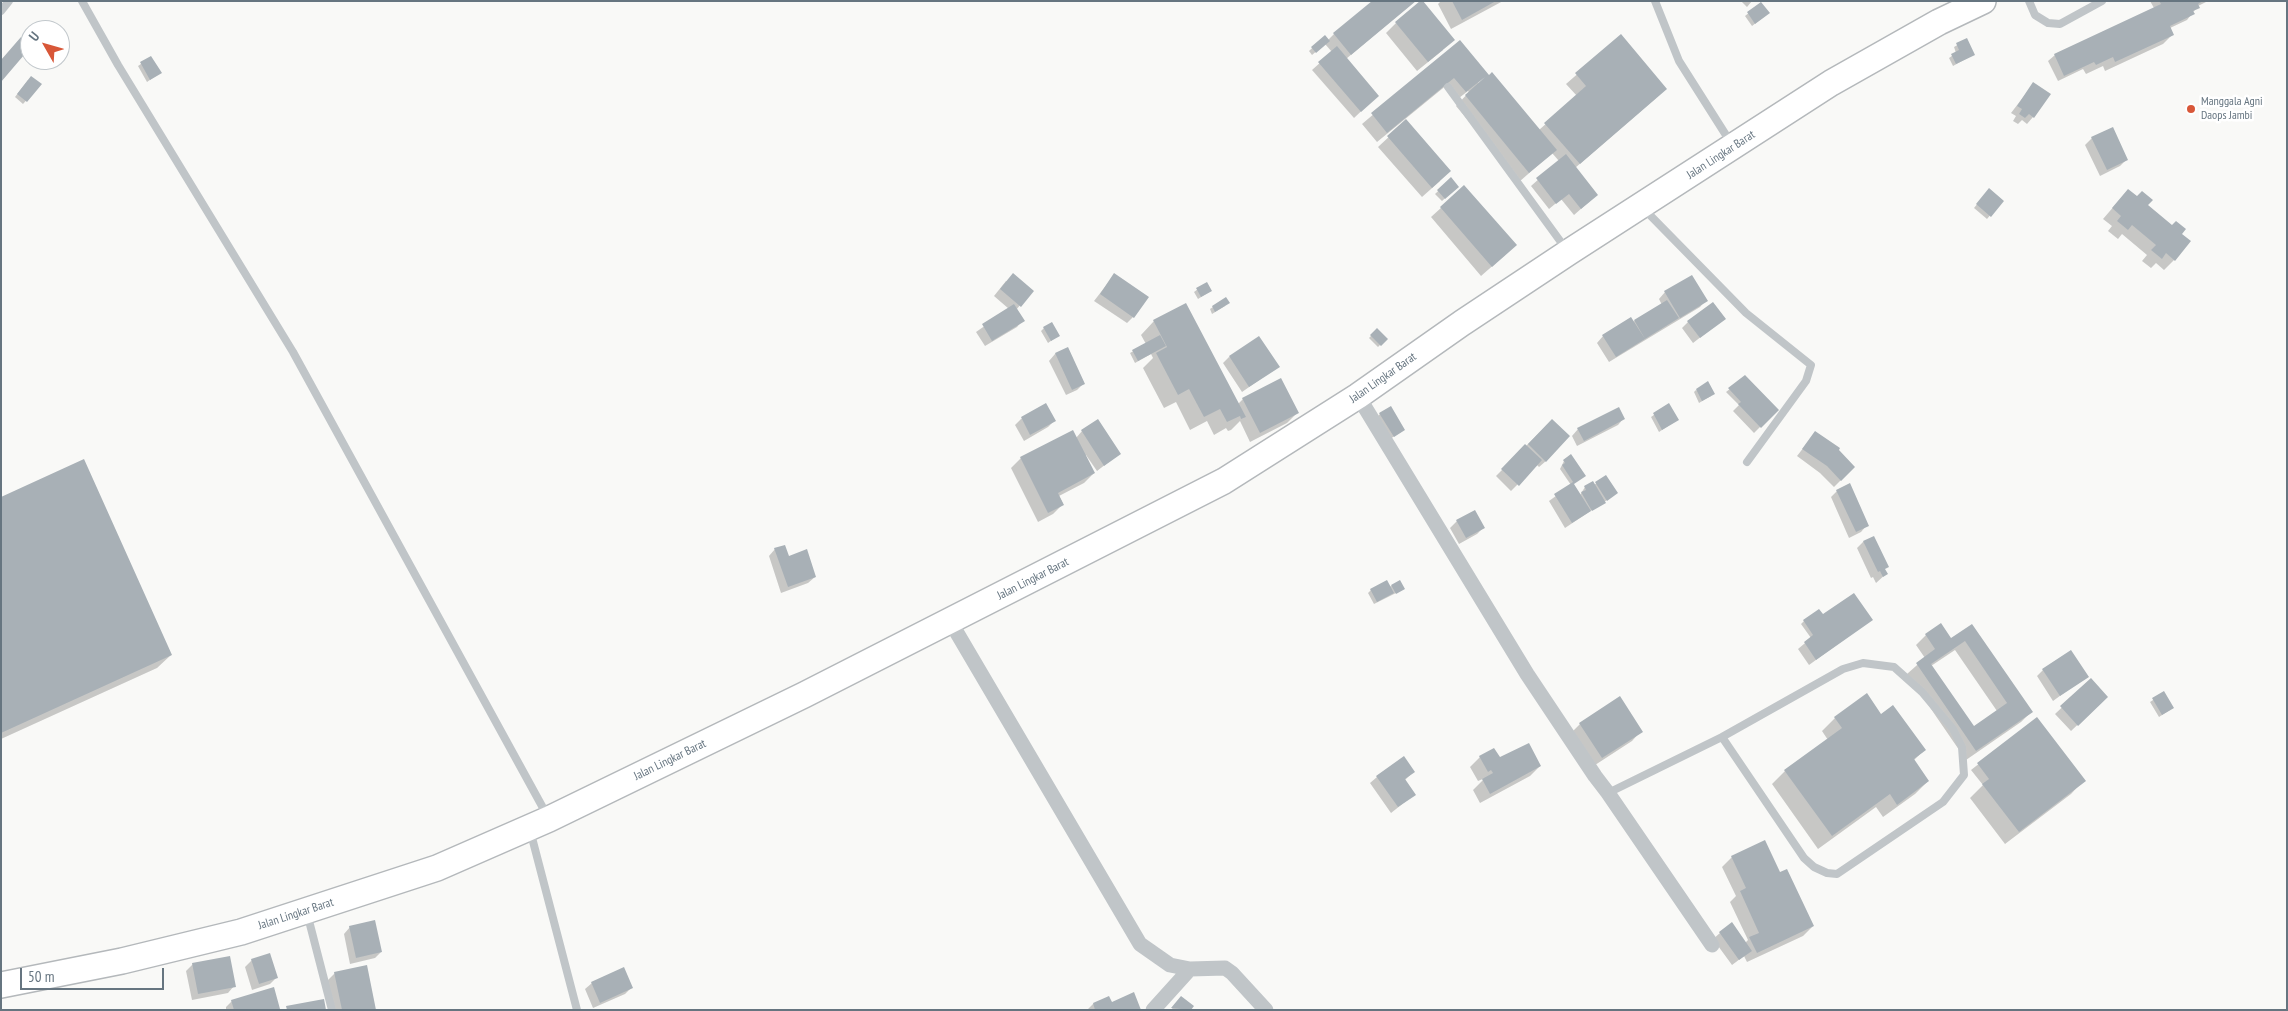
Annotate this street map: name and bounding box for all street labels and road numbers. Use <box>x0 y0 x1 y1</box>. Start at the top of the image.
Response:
street label: Jalan Lingkar Barat <box>1684 128 1758 182</box>
street label: Jalan Lingkar Barat <box>1347 350 1419 406</box>
street label: Jalan Lingkar Barat <box>995 555 1071 603</box>
street label: Jalan Lingkar Barat <box>632 736 708 784</box>
street label: Jalan Lingkar Barat <box>257 895 335 933</box>

